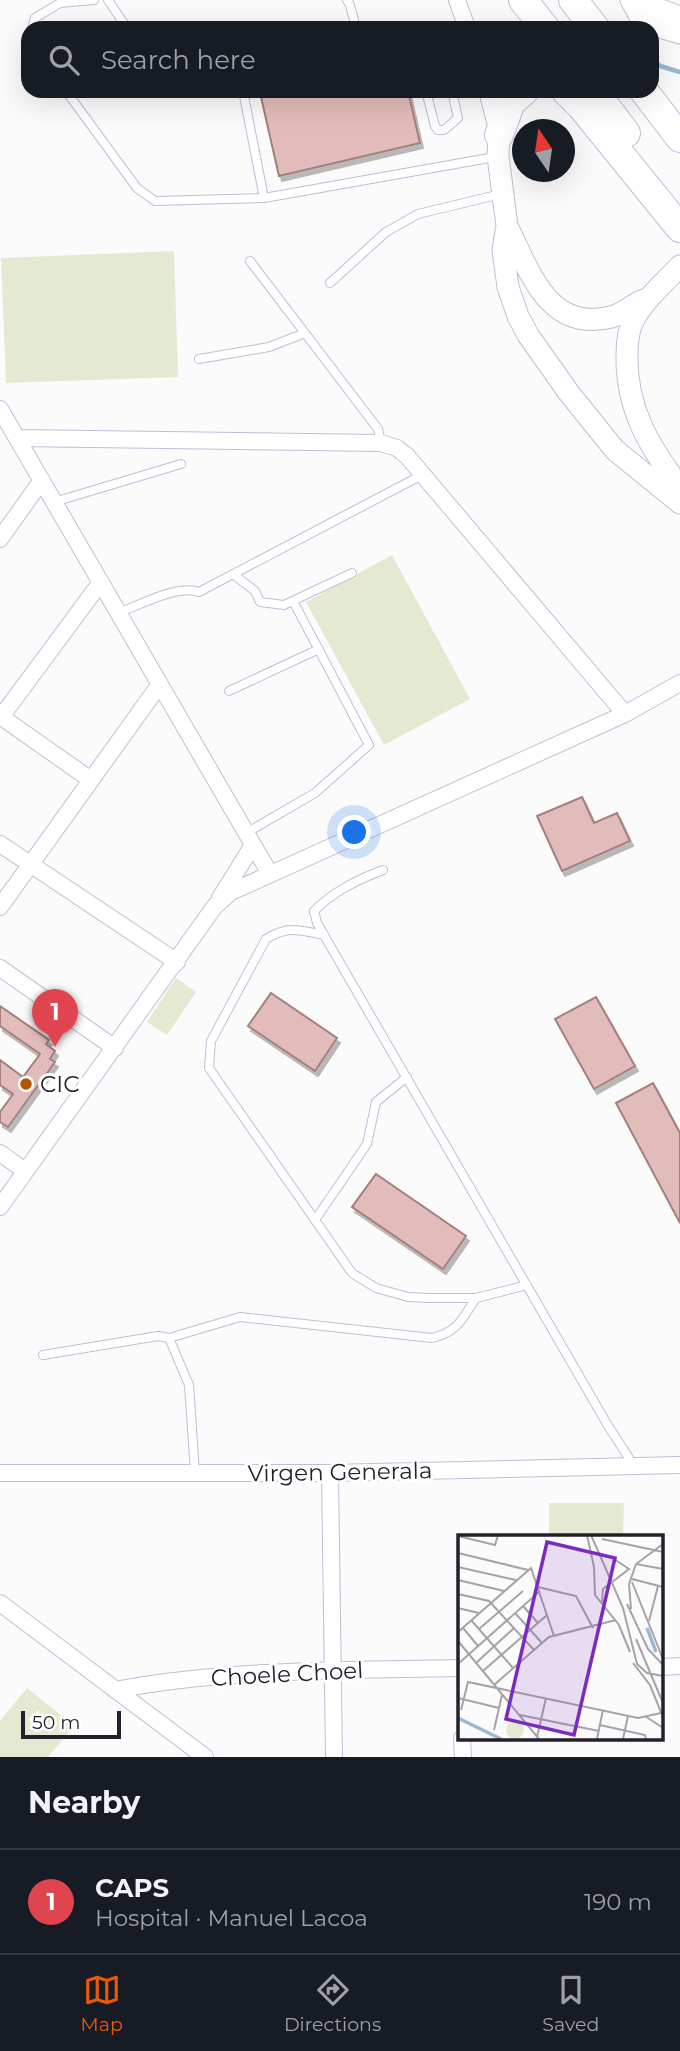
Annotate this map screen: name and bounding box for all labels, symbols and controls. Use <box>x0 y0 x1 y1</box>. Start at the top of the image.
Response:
search box <box>21 21 659 98</box>
icon: search <box>45 41 83 79</box>
text: Search here <box>101 44 256 76</box>
north arrow <box>512 119 575 182</box>
your location <box>337 815 371 849</box>
pin: 1 <box>32 989 78 1047</box>
place label: CIC <box>40 1070 80 1098</box>
marker: CIC <box>18 1076 34 1092</box>
street label: Virgen Generala <box>247 1456 433 1488</box>
inset map <box>458 1535 662 1740</box>
street label: Choele Choel <box>210 1656 364 1692</box>
scale bar <box>21 1708 121 1740</box>
text: 50 m <box>32 1711 80 1734</box>
text: Nearby <box>28 1784 140 1821</box>
text: CAPS <box>95 1872 169 1904</box>
text: 1 <box>46 1888 56 1916</box>
text: 190 m <box>584 1888 652 1916</box>
text: Hospital · Manuel Lacoa <box>95 1904 368 1932</box>
tab: Map <box>81 1971 123 2036</box>
tab: Directions <box>284 1971 381 2036</box>
tab: Saved <box>542 1971 599 2036</box>

